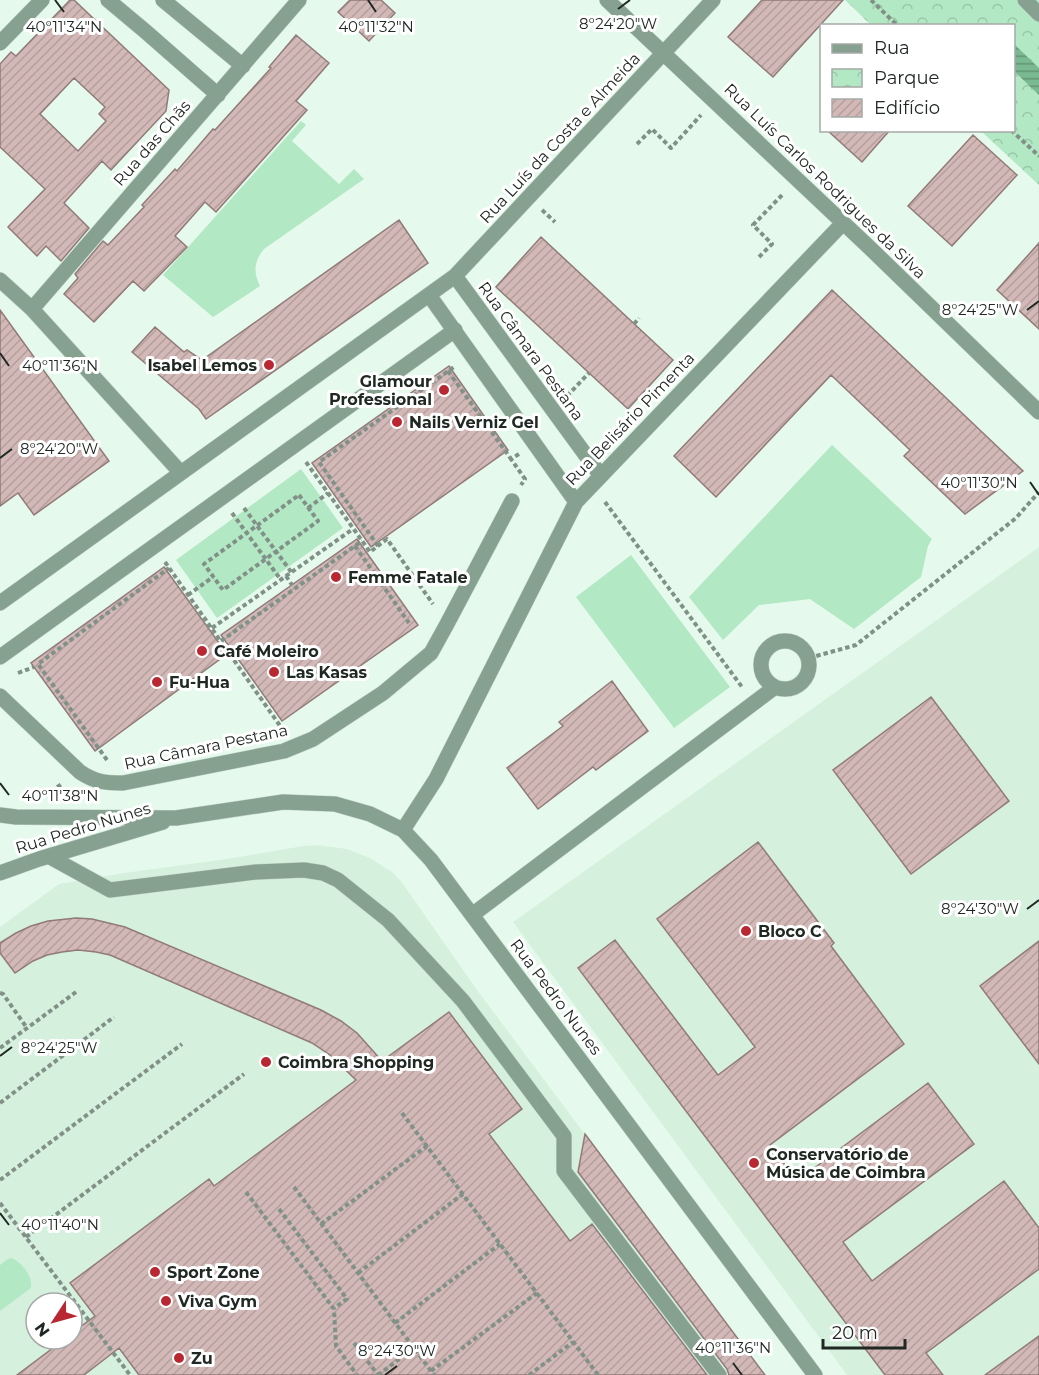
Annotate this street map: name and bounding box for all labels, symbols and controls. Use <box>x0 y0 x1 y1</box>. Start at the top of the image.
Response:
text: 8°24'20"W <box>579 14 657 33</box>
text: 40°11'34"N <box>26 17 102 36</box>
text: 40°11'32"N <box>338 17 414 36</box>
legend <box>820 24 1015 132</box>
text: Rua <box>874 37 910 59</box>
street label: Rua Luís da Costa e Almeida <box>476 49 644 227</box>
text: Parque <box>874 67 940 89</box>
street label: Rua Luís Carlos Rodrigues da Silva <box>720 79 930 283</box>
street label: Rua das Chãs <box>110 96 195 190</box>
text: Edifício <box>874 97 940 119</box>
street label: Rua Câmara Pestana <box>474 278 588 424</box>
text: 8°24'25"W <box>942 300 1019 319</box>
street label: Rua Belisário Pimenta <box>562 349 698 489</box>
text: 40°11'36"N <box>22 356 98 375</box>
place label: Isabel Lemos <box>147 356 258 375</box>
marker: Isabel Lemos <box>262 358 276 372</box>
place label: Glamour Professional <box>329 372 432 409</box>
marker: Glamour Professional <box>437 383 451 397</box>
place label: Nails Verniz Gel <box>409 413 539 432</box>
marker: Nails Verniz Gel <box>390 415 404 429</box>
text: 8°24'20"W <box>20 439 98 458</box>
text: 40°11'30"N <box>940 473 1018 492</box>
place label: Femme Fatale <box>348 568 468 587</box>
marker: Femme Fatale <box>329 570 343 584</box>
place label: Café Moleiro <box>214 642 319 661</box>
marker: Café Moleiro <box>195 644 209 658</box>
place label: Las Kasas <box>286 663 368 682</box>
marker: Las Kasas <box>267 665 281 679</box>
place label: Fu-Hua <box>169 673 230 692</box>
marker: Fu-Hua <box>150 675 164 689</box>
street label: Rua Câmara Pestana <box>122 720 290 774</box>
text: 40°11'38"N <box>22 786 98 805</box>
street label: Rua Pedro Nunes <box>13 798 153 858</box>
text: 8°24'30"W <box>941 899 1019 918</box>
place label: Bloco C <box>758 922 822 941</box>
marker: Bloco C <box>739 924 753 938</box>
street label: Rua Pedro Nunes <box>506 935 606 1059</box>
text: 8°24'25"W <box>21 1038 98 1057</box>
place label: Coimbra Shopping <box>278 1053 434 1072</box>
marker: Coimbra Shopping <box>259 1055 273 1069</box>
place label: Conservatório de Música de Coimbra <box>766 1145 926 1182</box>
marker: Conservatório de Música de Coimbra <box>747 1156 761 1170</box>
text: 40°11'40"N <box>21 1215 99 1234</box>
place label: Sport Zone <box>167 1263 260 1282</box>
marker: Sport Zone <box>148 1265 162 1279</box>
north arrow <box>24 1291 84 1351</box>
place label: Viva Gym <box>177 1292 257 1311</box>
marker: Viva Gym <box>159 1294 173 1308</box>
scale bar <box>823 1312 906 1350</box>
text: N <box>31 1319 54 1340</box>
text: 20 m <box>832 1322 878 1344</box>
text: 40°11'36"N <box>695 1338 771 1357</box>
text: 8°24'30"W <box>358 1341 436 1360</box>
place label: Zu <box>191 1349 213 1368</box>
marker: Zu <box>172 1351 186 1365</box>

